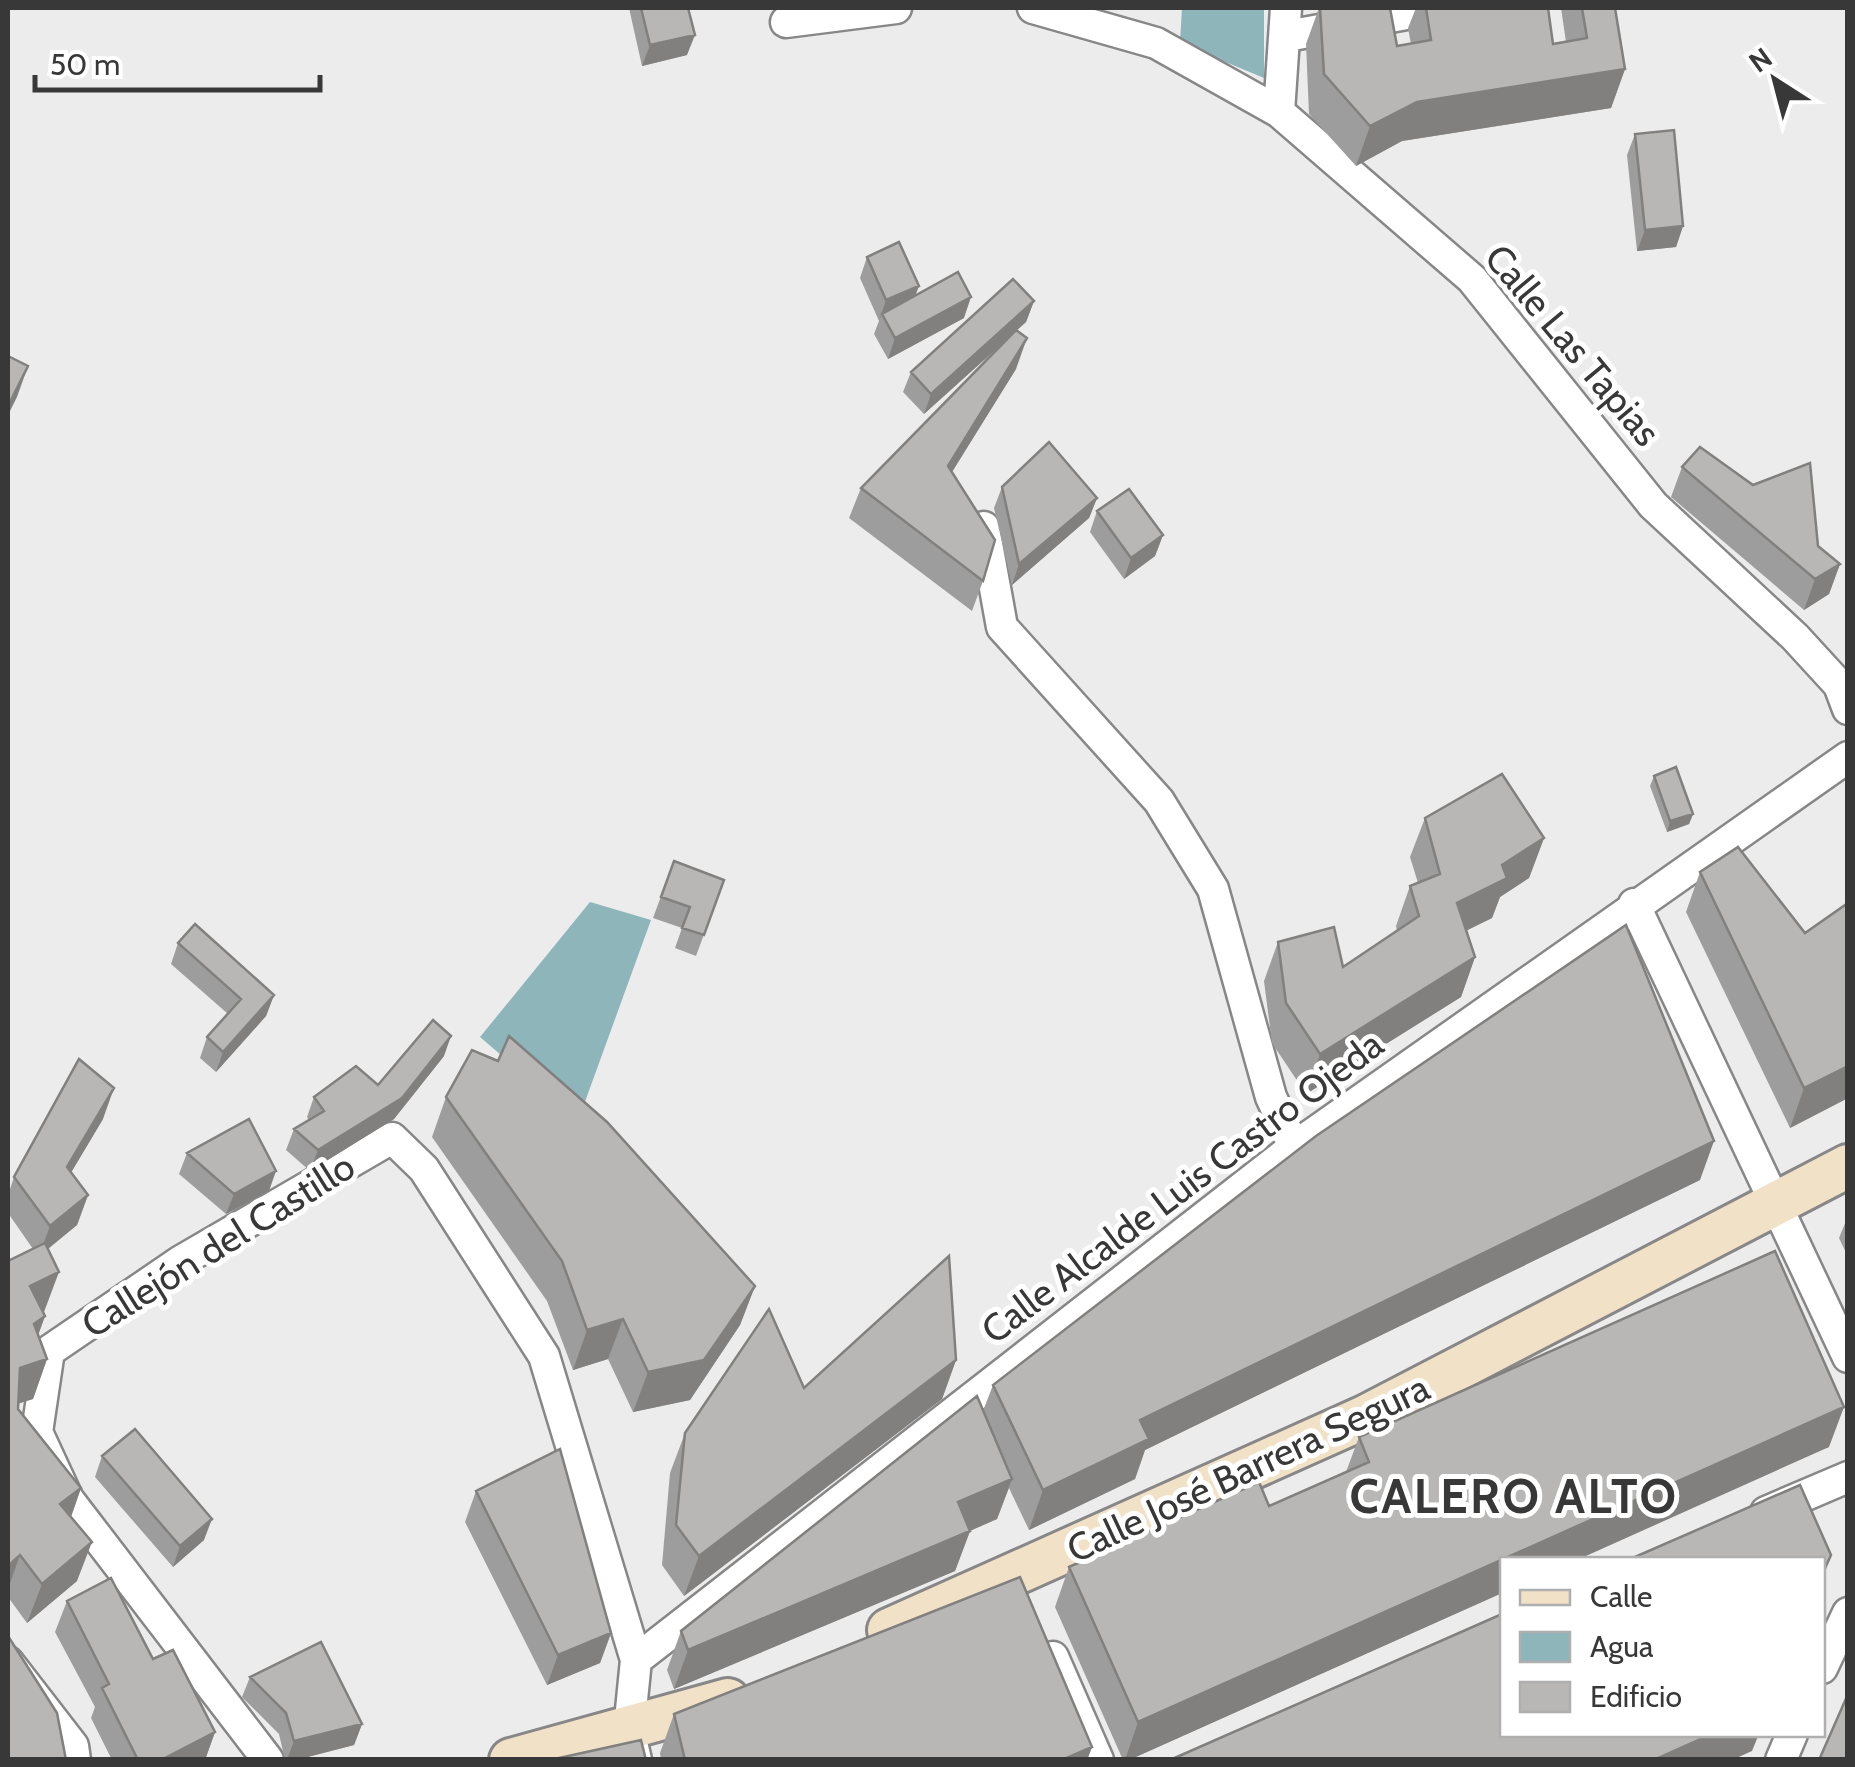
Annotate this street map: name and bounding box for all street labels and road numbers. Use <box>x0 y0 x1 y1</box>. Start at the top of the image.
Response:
street label: Calle Las Tapias <box>1475 235 1671 455</box>
street label: Calle Alcalde Luis Castro Ojeda <box>972 1021 1392 1353</box>
street label: Callejón del Castillo <box>73 1142 363 1348</box>
street label: Calle José Barrera Segura <box>1059 1363 1437 1573</box>

